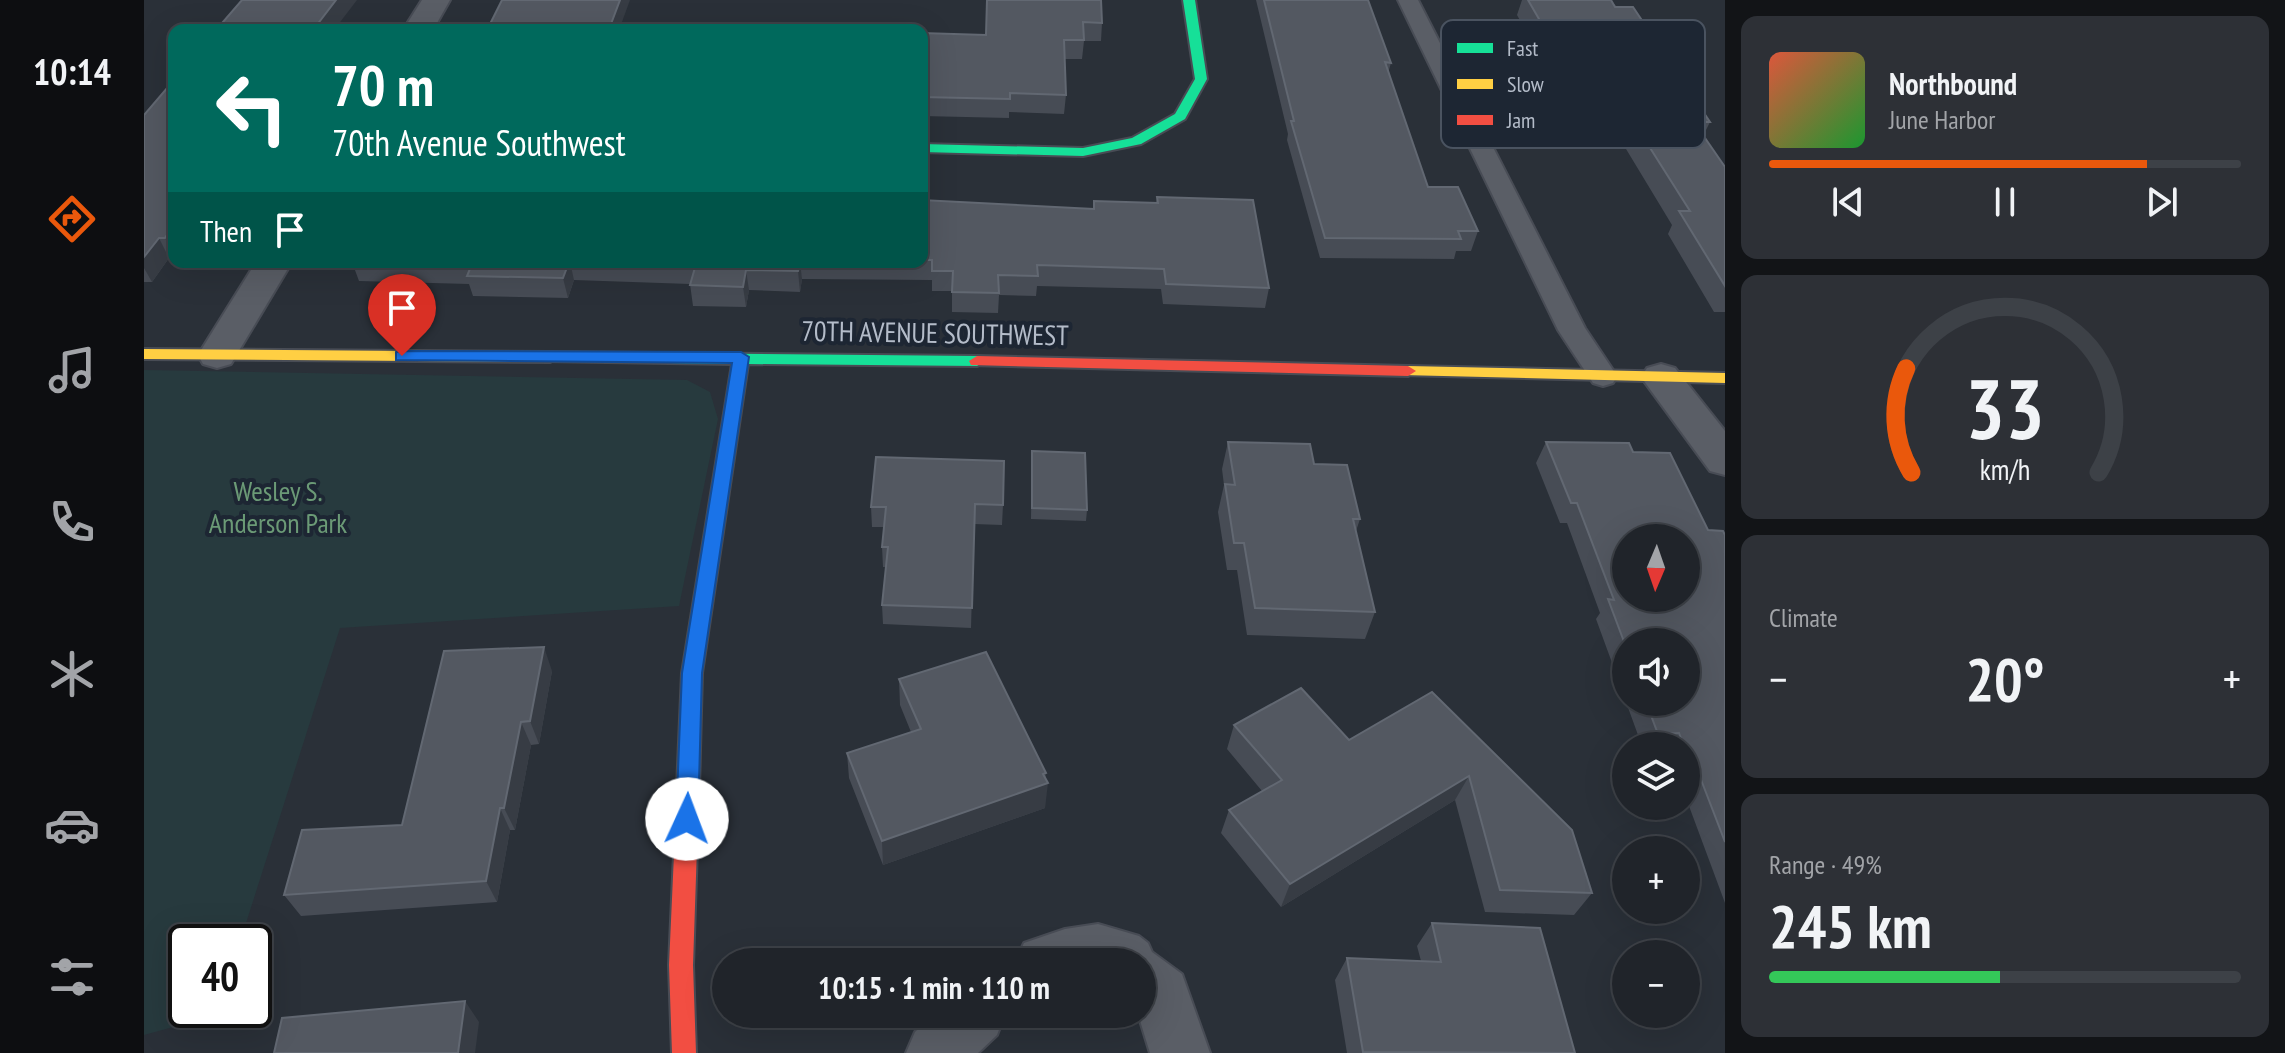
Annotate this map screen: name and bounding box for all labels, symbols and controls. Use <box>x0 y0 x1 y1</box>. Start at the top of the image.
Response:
legend <box>1441 20 1705 148</box>
text: Fast <box>1507 34 1538 62</box>
text: 10:14 <box>33 48 111 95</box>
text: 70 m <box>332 49 434 121</box>
icon: left <box>200 56 304 160</box>
text: Northbound <box>1889 64 2017 103</box>
text: Slow <box>1507 70 1544 98</box>
text: June Harbor <box>1889 103 1995 136</box>
text: Jam <box>1506 106 1535 134</box>
text: 70th Avenue Southwest <box>332 119 626 166</box>
icon: previous <box>1826 180 1870 224</box>
icon: pause <box>1983 180 2027 224</box>
icon: next <box>2140 180 2184 224</box>
icon: directions <box>44 191 100 247</box>
icon: arrive <box>268 208 312 252</box>
text: Then <box>200 211 252 250</box>
pin <box>368 274 436 356</box>
icon: arrive <box>380 286 424 330</box>
street label: 70TH AVENUE SOUTHWEST <box>801 312 1070 353</box>
icon: music <box>44 342 100 398</box>
text: 33 <box>1965 353 2045 461</box>
text: km/h <box>1980 451 2030 488</box>
park label: Wesley S. Anderson Park <box>209 472 347 541</box>
icon: phone <box>44 494 100 550</box>
north arrow <box>1612 524 1700 612</box>
map controls <box>1612 524 1700 1028</box>
text: Climate <box>1769 601 1838 634</box>
button: sound <box>1612 628 1700 716</box>
text: 20° <box>1965 640 2045 718</box>
icon: climate <box>44 646 100 702</box>
text: − <box>1769 650 1787 707</box>
text: + <box>2223 650 2241 707</box>
button: layers <box>1612 732 1700 820</box>
position arrow <box>645 777 729 861</box>
icon: car <box>44 797 100 853</box>
button: + <box>1612 836 1700 924</box>
text: Range · 49% <box>1769 848 1882 881</box>
text: 245 km <box>1769 887 1932 965</box>
speed limit sign: 40 <box>168 924 272 1028</box>
button: − <box>1612 940 1700 1028</box>
icon: filters <box>44 949 100 1005</box>
text: 10:15 · 1 min · 110 m <box>818 968 1050 1007</box>

